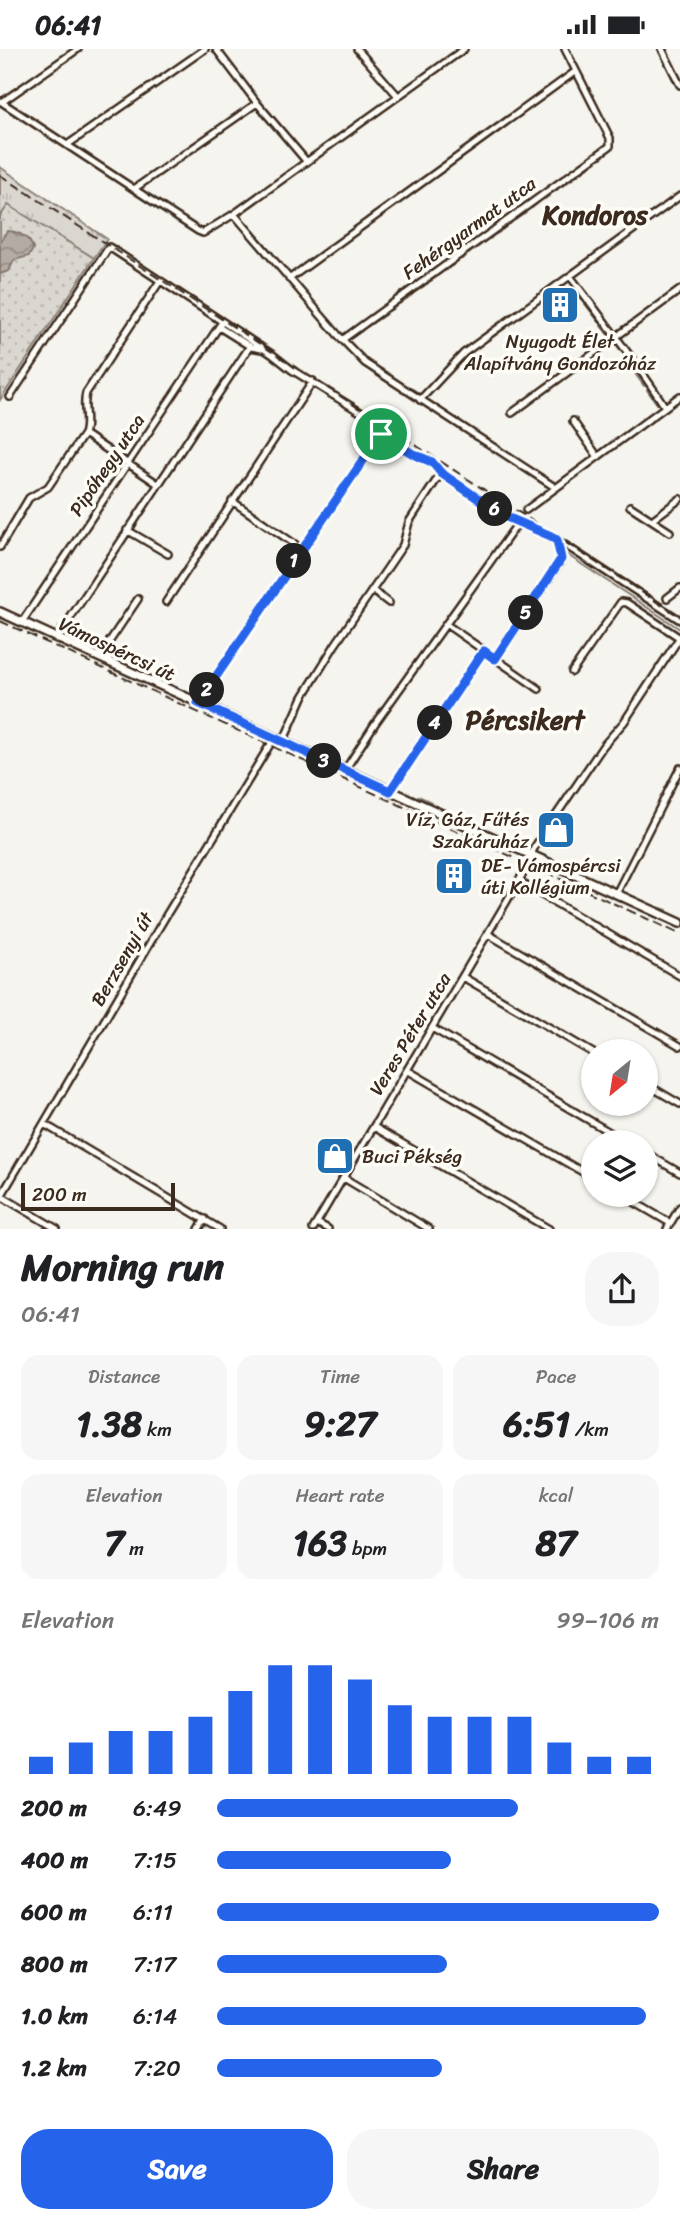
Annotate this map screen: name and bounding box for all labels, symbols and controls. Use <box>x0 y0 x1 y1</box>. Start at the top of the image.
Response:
text: 06:41 <box>35 2 101 48</box>
street label: Fehérgyarmat utca <box>395 168 544 288</box>
district label: Kondoros <box>541 192 649 238</box>
building icon: Nyugodt Élet Alapítvány Gondozóház <box>539 284 581 326</box>
place label: Nyugodt Élet Alapítvány Gondozóház <box>463 325 657 380</box>
pin <box>351 404 411 464</box>
street label: Pipóhegy utca <box>60 406 154 523</box>
icon: arrive <box>362 415 400 453</box>
pin: 6 <box>477 491 512 526</box>
text: 6 <box>489 492 500 525</box>
pin: 1 <box>276 543 312 579</box>
text: 1 <box>289 544 298 577</box>
pin: 5 <box>508 595 544 631</box>
text: 5 <box>520 596 531 629</box>
street label: Vámospércsi út <box>53 607 181 691</box>
pin: 2 <box>190 673 224 707</box>
text: 2 <box>201 673 212 706</box>
district label: Pércsikert <box>466 697 586 743</box>
pin: 4 <box>418 705 452 741</box>
text: 4 <box>429 706 440 739</box>
pin: 3 <box>306 743 342 779</box>
text: 3 <box>318 744 329 777</box>
place label: Víz, Gáz, Fűtés Szakáruház <box>406 803 530 858</box>
shop icon: Víz, Gáz, Fűtés Szakáruház <box>535 809 577 851</box>
place label: DE- Vámospércsi úti Kollégium <box>481 849 621 904</box>
building icon: DE- Vámospércsi úti Kollégium <box>433 855 475 897</box>
street label: Berzsenyi út <box>82 904 163 1012</box>
street label: Veres Péter utca <box>360 966 460 1102</box>
north arrow <box>581 1039 658 1117</box>
map controls <box>581 1039 658 1207</box>
button: layers <box>581 1130 658 1207</box>
shop icon: Buci Pékség <box>314 1135 356 1177</box>
place label: Buci Pékség <box>362 1140 462 1173</box>
text: 200 m <box>32 1178 87 1211</box>
scale bar <box>21 1180 175 1212</box>
text: Morning run <box>21 1234 224 1301</box>
button: share <box>585 1252 659 1326</box>
text: 06:41 <box>21 1294 80 1335</box>
text: Distance <box>88 1360 160 1393</box>
text: Time <box>320 1360 360 1393</box>
text: Pace <box>536 1360 576 1393</box>
text: 1.38 <box>76 1393 142 1455</box>
text: 9:27 <box>304 1393 376 1455</box>
text: 6:51 <box>503 1393 570 1455</box>
text: km <box>142 1413 172 1446</box>
text: /km <box>570 1413 609 1446</box>
text: Elevation <box>86 1479 162 1512</box>
text: Heart rate <box>295 1479 385 1512</box>
text: kcal <box>539 1479 573 1512</box>
text: 7 <box>104 1512 124 1574</box>
text: 163 <box>293 1512 347 1574</box>
text: 87 <box>535 1512 577 1574</box>
text: m <box>124 1532 144 1565</box>
text: bpm <box>347 1532 387 1565</box>
text: Elevation <box>21 1600 114 1641</box>
text: 99–106 m <box>557 1600 659 1641</box>
text: 200 m <box>21 1788 87 1829</box>
text: 6:49 <box>133 1788 182 1829</box>
text: 400 m <box>21 1840 88 1881</box>
text: 7:15 <box>133 1840 177 1881</box>
text: 600 m <box>21 1892 87 1933</box>
text: 6:11 <box>133 1892 173 1933</box>
text: 800 m <box>21 1944 88 1985</box>
text: 7:17 <box>133 1944 176 1985</box>
text: 1.0 km <box>21 1996 88 2037</box>
text: 6:14 <box>133 1996 177 2037</box>
text: 1.2 km <box>21 2048 87 2089</box>
text: 7:20 <box>133 2048 181 2089</box>
button: Save <box>21 2129 333 2209</box>
button: Share <box>347 2129 659 2209</box>

